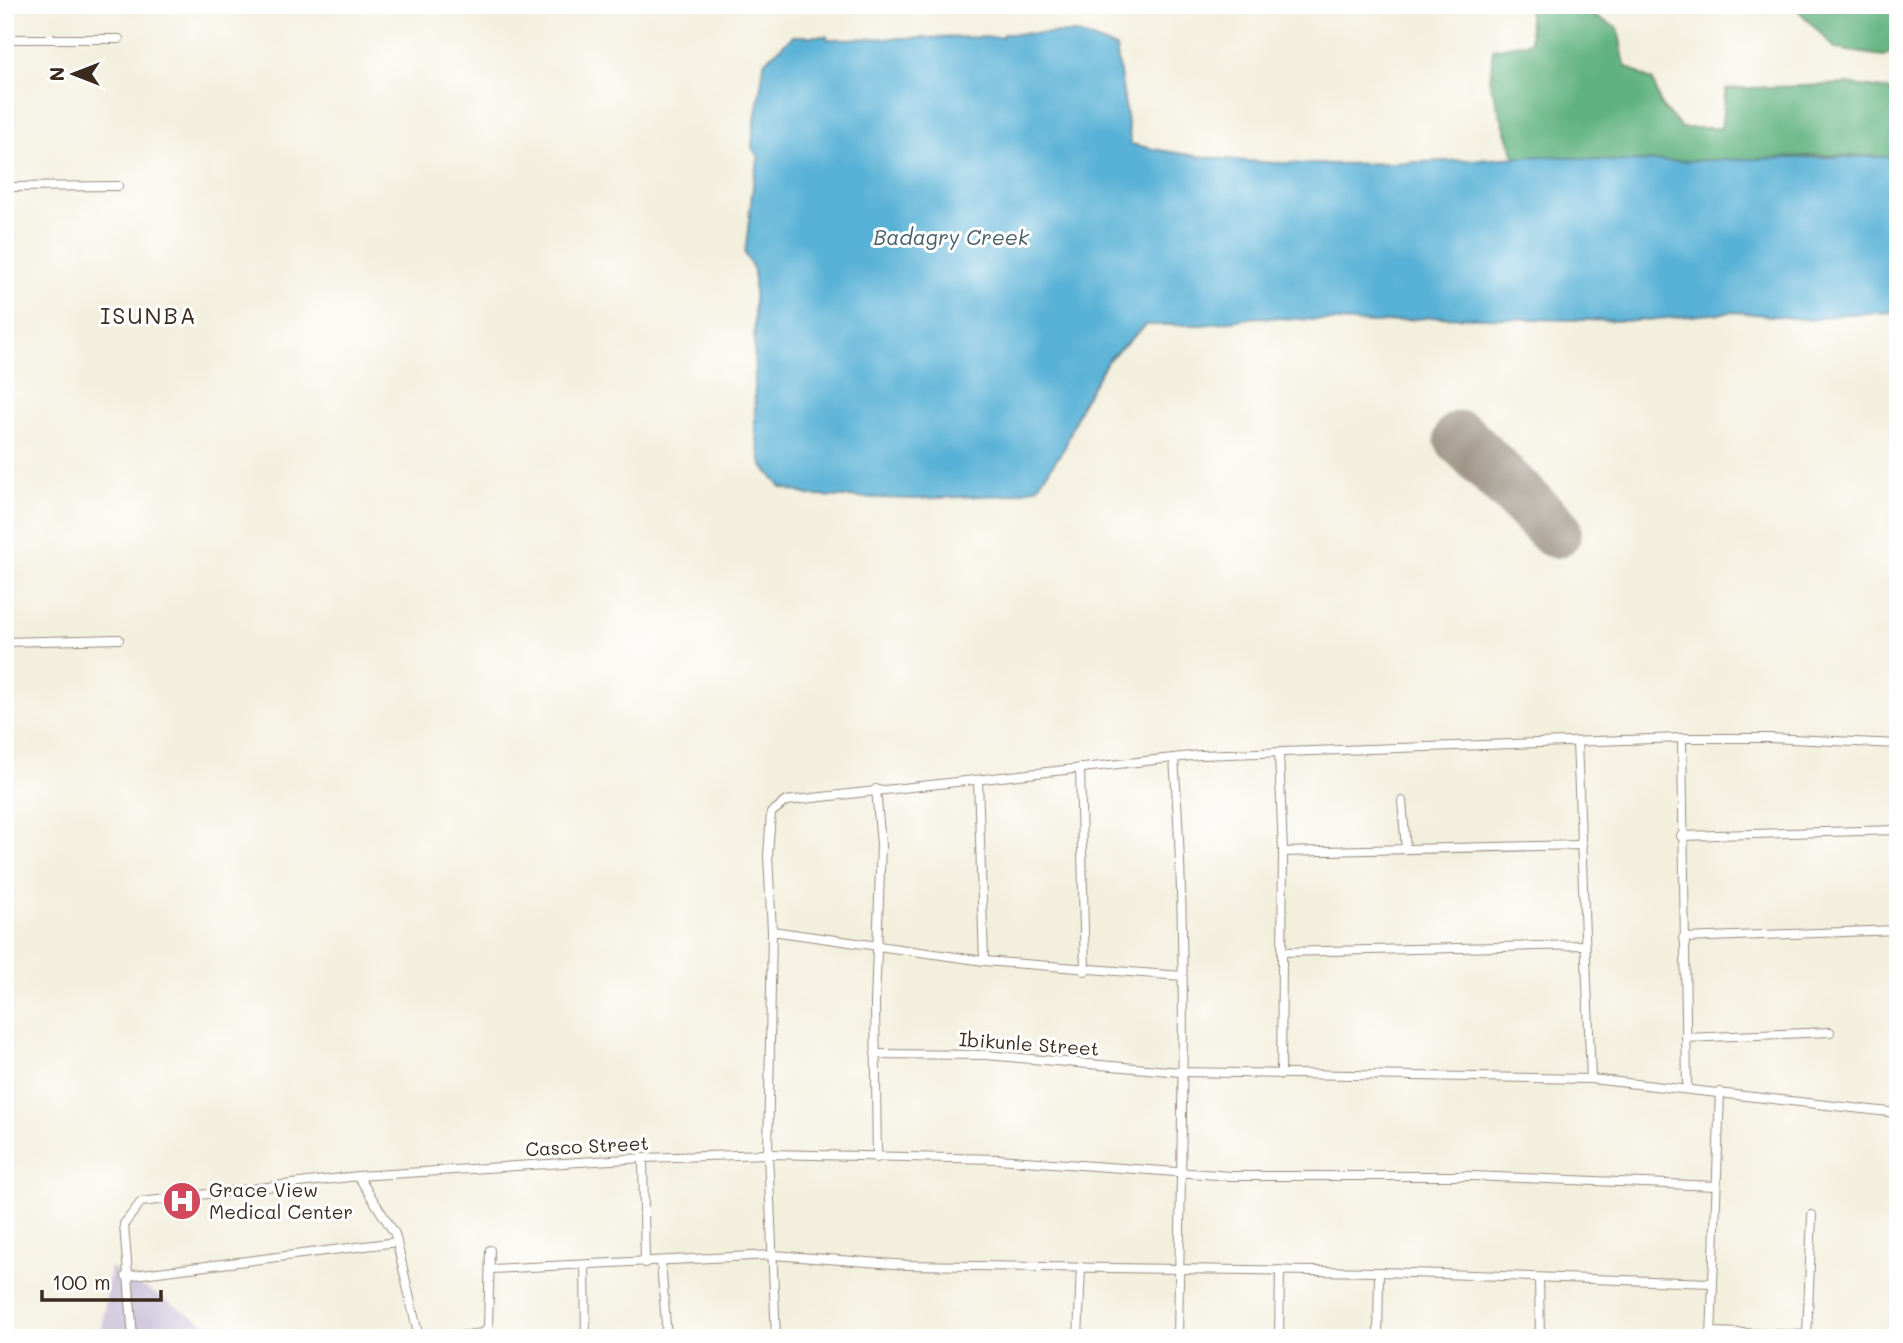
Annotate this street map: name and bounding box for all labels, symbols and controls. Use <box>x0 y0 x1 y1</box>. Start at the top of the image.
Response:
north arrow <box>38 38 108 108</box>
text: N <box>44 67 69 81</box>
water label: Badagry Creek <box>873 223 1030 250</box>
district label: ISUNBA <box>100 300 198 330</box>
street label: Ibikunle Street <box>958 1026 1100 1061</box>
street label: Casco Street <box>525 1130 649 1161</box>
place label: Grace View Medical Center <box>209 1177 353 1224</box>
hospital icon: Grace View Medical Center <box>161 1180 203 1222</box>
scale bar <box>42 1259 161 1303</box>
text: 100 m <box>52 1268 111 1295</box>

